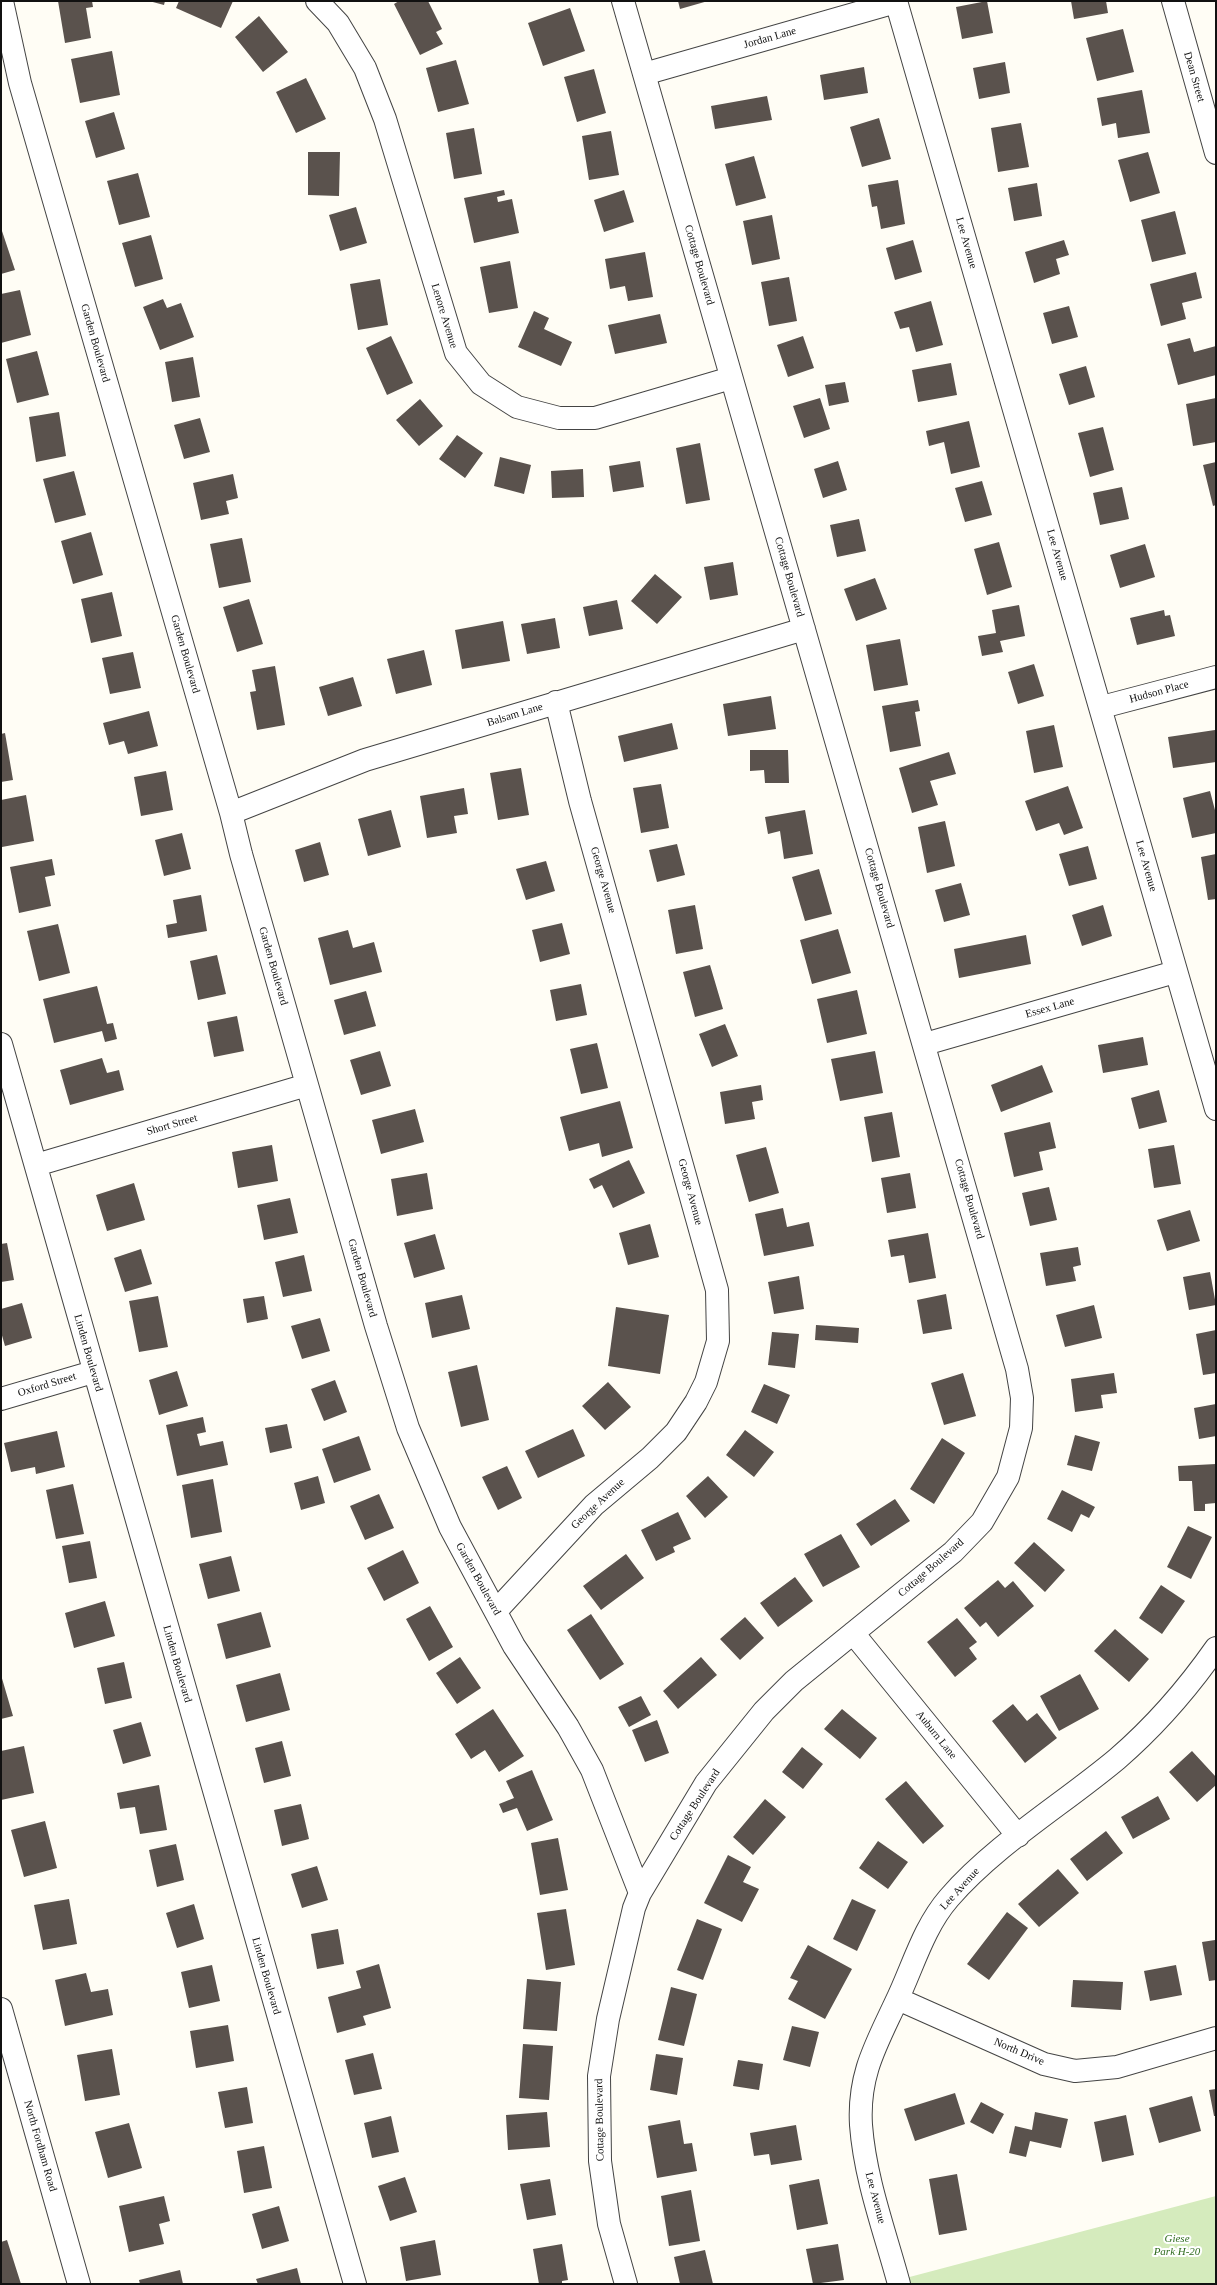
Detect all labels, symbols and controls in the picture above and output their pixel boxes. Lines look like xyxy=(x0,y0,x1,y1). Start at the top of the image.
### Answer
street label: Jordan Lane xyxy=(742,24,798,52)
street label: Dean Street xyxy=(1181,50,1207,104)
street label: Lee Avenue xyxy=(952,216,980,270)
street label: Cottage Boulevard xyxy=(681,223,717,307)
street label: Lenore Avenue xyxy=(428,282,460,350)
street label: Garden Boulevard xyxy=(78,302,112,384)
street label: Lee Avenue xyxy=(1043,528,1071,582)
street label: Cottage Boulevard xyxy=(771,535,807,619)
street label: Garden Boulevard xyxy=(168,613,202,695)
street label: Hudson Place xyxy=(1128,678,1190,706)
street label: Balsam Lane xyxy=(485,700,545,730)
street label: Lee Avenue xyxy=(1132,839,1160,893)
street label: George Avenue xyxy=(587,845,619,915)
street label: Cottage Boulevard xyxy=(861,846,897,930)
street label: Garden Boulevard xyxy=(256,925,290,1007)
street label: Essex Lane xyxy=(1024,995,1076,1021)
street label: Short Street xyxy=(145,1111,199,1139)
street label: George Avenue xyxy=(675,1157,705,1227)
street label: Cottage Boulevard xyxy=(951,1157,987,1241)
street label: Garden Boulevard xyxy=(345,1237,379,1319)
street label: Linden Boulevard xyxy=(71,1313,105,1393)
street label: Oxford Street xyxy=(16,1370,78,1400)
street label: George Avenue xyxy=(569,1476,627,1532)
street label: Cottage Boulevard xyxy=(895,1536,967,1600)
street label: Garden Boulevard xyxy=(453,1540,503,1618)
street label: Linden Boulevard xyxy=(160,1624,194,1704)
street label: Auburn Lane xyxy=(913,1708,959,1762)
street label: Cottage Boulevard xyxy=(667,1767,723,1843)
street label: Lee Avenue xyxy=(937,1865,983,1913)
street label: Linden Boulevard xyxy=(249,1936,283,2016)
street label: North Drive xyxy=(992,2035,1046,2069)
street label: Cottage Boulevard xyxy=(593,2078,607,2162)
street label: North Fordham Road xyxy=(21,2099,59,2193)
street label: Lee Avenue xyxy=(862,2171,888,2225)
park label: Giese Park H-20 xyxy=(1154,2232,1200,2258)

